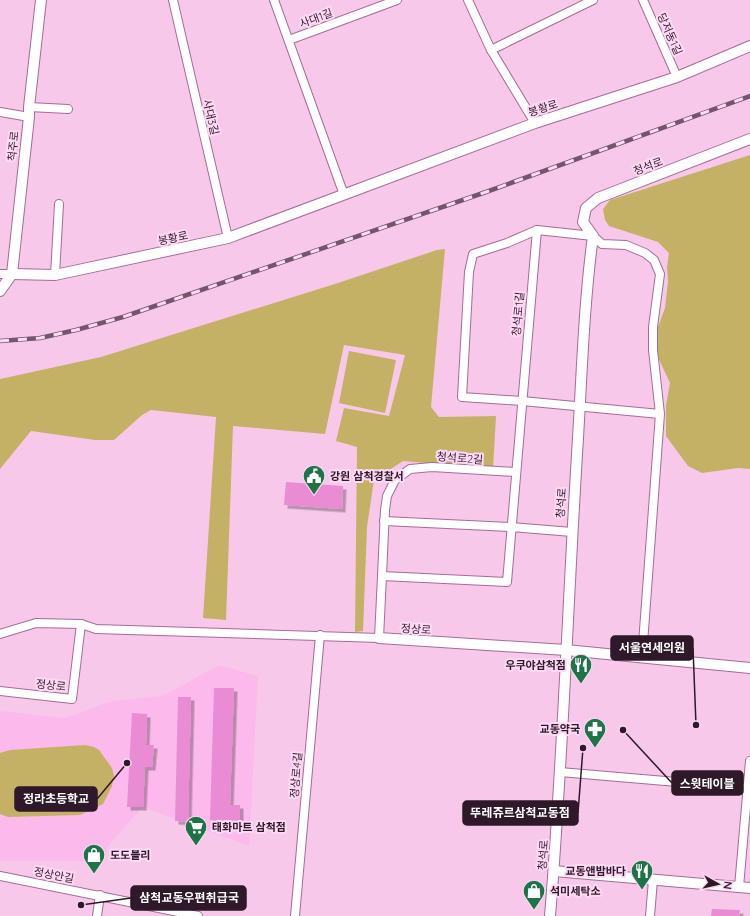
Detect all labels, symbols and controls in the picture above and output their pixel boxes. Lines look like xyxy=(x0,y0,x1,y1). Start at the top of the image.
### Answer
street label: 사대1길 xyxy=(297,6,335,30)
street label: 당저동1길 xyxy=(655,11,685,57)
street label: 봉황로 xyxy=(526,97,560,119)
street label: 사대3길 xyxy=(200,98,222,136)
street label: 척주로 xyxy=(4,130,22,162)
street label: 청석로 xyxy=(631,154,665,178)
street label: 봉황로 xyxy=(157,228,189,248)
street label: 청석로1길 xyxy=(509,291,527,337)
street label: 청석로2길 xyxy=(436,449,484,467)
public building icon: 강원 삼척경찰서 xyxy=(301,463,327,496)
place label: 강원 삼척경찰서 xyxy=(330,469,404,483)
street label: 청석로 xyxy=(553,487,569,519)
street label: 정상로 xyxy=(400,621,432,637)
callout: 서울연세의원 xyxy=(611,636,693,660)
text: 서울연세의원 xyxy=(619,640,685,655)
restaurant icon: 우쿠야삼척점 xyxy=(568,652,594,685)
place label: 우쿠야삼척점 xyxy=(505,658,566,672)
street label: 정상로 xyxy=(35,676,67,694)
pharmacy icon: 교동약국 xyxy=(582,716,608,749)
place label: 교동약국 xyxy=(540,722,580,736)
street label: 정상로4길 xyxy=(287,751,305,799)
callout: 스윗테이블 xyxy=(672,771,743,795)
text: 스윗테이블 xyxy=(679,776,735,791)
callout: 정라초등학교 xyxy=(15,787,97,811)
text: 정라초등학교 xyxy=(23,791,89,806)
callout: 뚜레쥬르삼척교동점 xyxy=(463,801,578,825)
text: 뚜레쥬르삼척교동점 xyxy=(470,805,570,820)
supermarket icon: 태화마트 삼척점 xyxy=(183,814,209,847)
place label: 태화마트 삼척점 xyxy=(212,820,286,834)
street label: 청석로 xyxy=(535,839,551,871)
shop icon: 도도블리 xyxy=(81,842,107,875)
place label: 도도블리 xyxy=(110,848,150,862)
restaurant icon: 교동앤밤바다 xyxy=(629,858,655,891)
street label: 정상안길 xyxy=(33,864,75,886)
place label: 교동앤밤바다 xyxy=(565,864,626,878)
north arrow xyxy=(698,864,738,904)
shop icon: 석미세탁소 xyxy=(521,878,547,911)
text: N xyxy=(720,880,735,890)
place label: 석미세탁소 xyxy=(550,884,601,898)
callout: 삼척교동우편취급국 xyxy=(131,886,246,910)
text: 삼척교동우편취급국 xyxy=(139,890,239,905)

